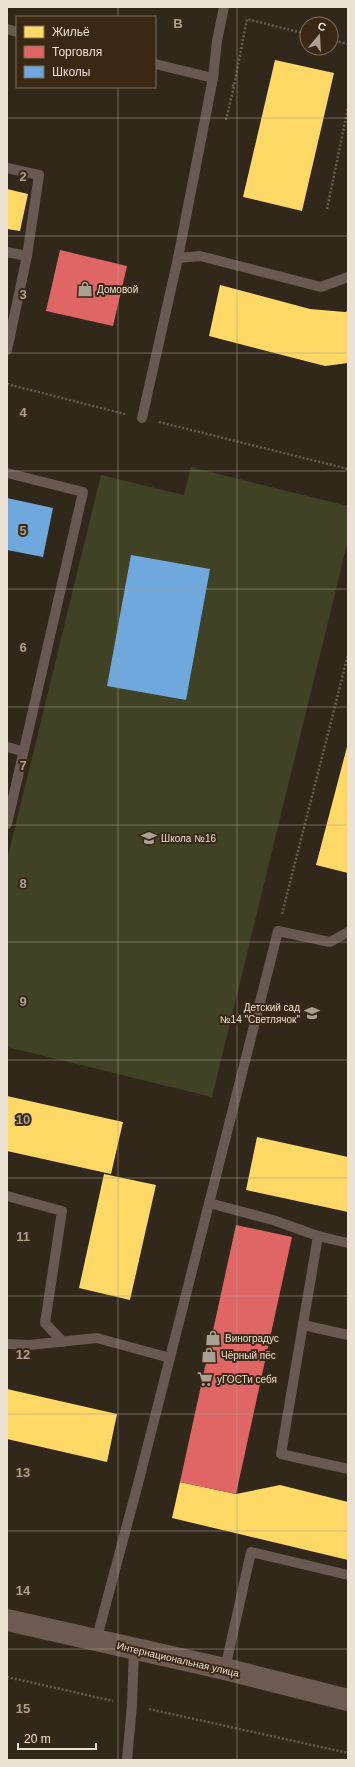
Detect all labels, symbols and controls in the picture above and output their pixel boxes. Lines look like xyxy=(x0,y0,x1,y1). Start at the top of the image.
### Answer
legend xyxy=(16,16,156,88)
text: B xyxy=(173,16,183,31)
north arrow xyxy=(299,16,339,56)
text: С xyxy=(316,20,328,33)
text: Жильё xyxy=(52,25,90,39)
text: Торговля xyxy=(52,45,102,59)
text: Школы xyxy=(52,65,90,79)
text: 2 xyxy=(19,169,27,184)
shop icon: Домовой xyxy=(76,280,94,298)
place label: Домовой xyxy=(97,284,138,295)
text: 3 xyxy=(19,287,27,302)
text: 4 xyxy=(19,405,27,420)
text: 5 xyxy=(19,523,27,538)
text: 6 xyxy=(19,640,27,655)
text: 7 xyxy=(19,758,27,773)
school or university icon: Школа №16 xyxy=(140,829,158,847)
place label: Школа №16 xyxy=(161,833,216,844)
text: 8 xyxy=(19,876,27,891)
text: 9 xyxy=(19,994,27,1009)
place label: Детский сад №14 "Светлячок" xyxy=(220,1002,300,1025)
school or university icon: Детский сад №14 "Светлячок" xyxy=(303,1004,321,1022)
text: 10 xyxy=(16,1112,30,1127)
text: 11 xyxy=(16,1229,30,1244)
shop icon: Виноградус xyxy=(204,1329,222,1347)
place label: Виноградус xyxy=(225,1333,279,1344)
shop icon: Чёрный пёс xyxy=(200,1346,218,1364)
text: 12 xyxy=(16,1347,30,1362)
place label: Чёрный пёс xyxy=(221,1350,276,1361)
supermarket icon: уГОСТи себя xyxy=(196,1370,214,1388)
place label: уГОСТи себя xyxy=(217,1374,277,1385)
text: 13 xyxy=(16,1465,30,1480)
text: 14 xyxy=(16,1583,31,1598)
street label: Интернациональная улица xyxy=(116,1640,241,1679)
text: 15 xyxy=(16,1701,30,1716)
scale bar xyxy=(18,1725,96,1751)
text: 20 m xyxy=(24,1732,51,1746)

